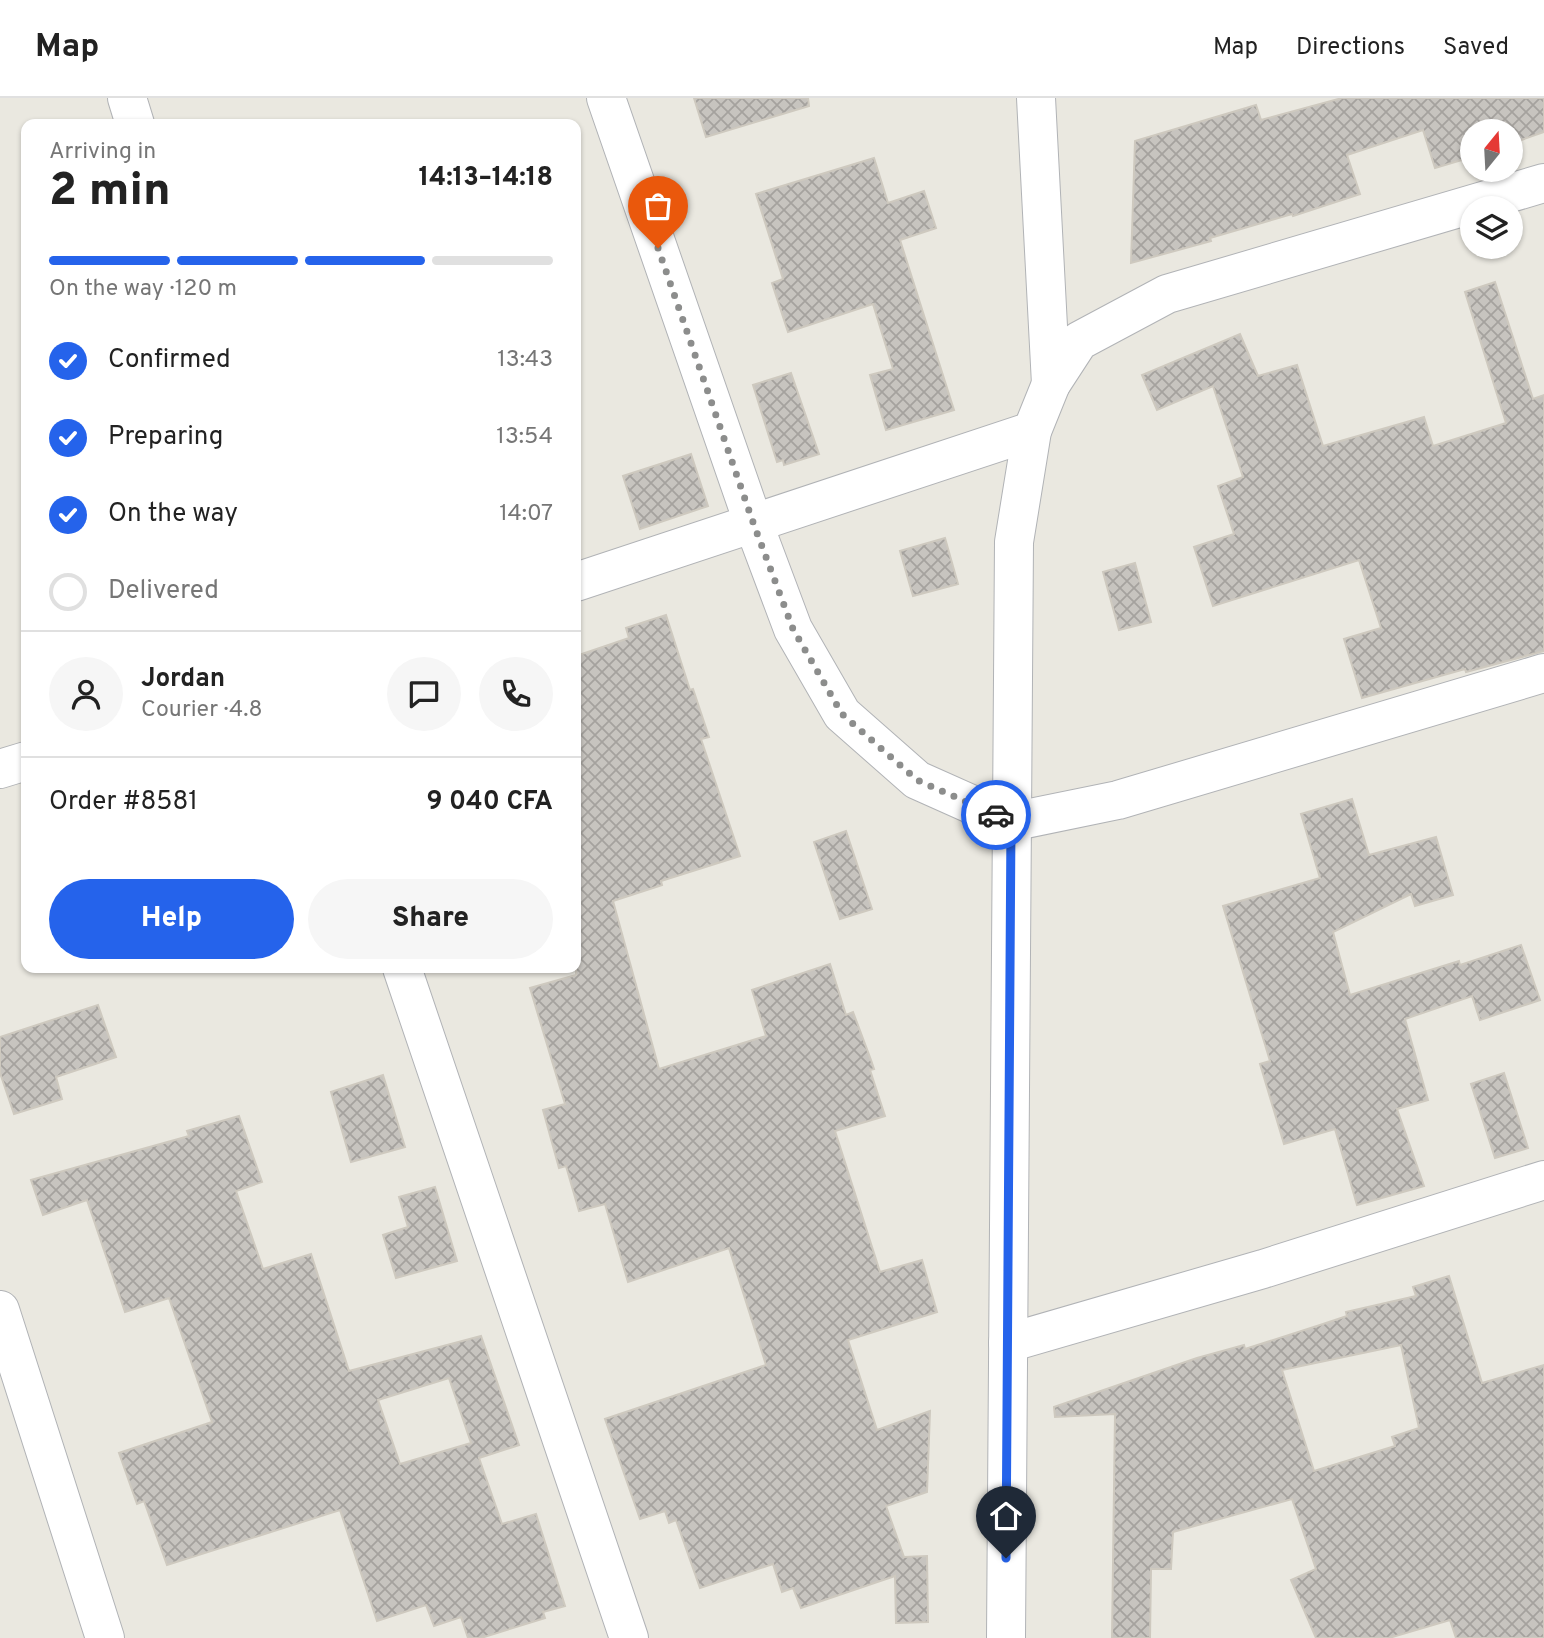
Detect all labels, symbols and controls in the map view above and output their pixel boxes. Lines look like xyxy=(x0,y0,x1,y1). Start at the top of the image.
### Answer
text: Map xyxy=(35,27,99,69)
text: Map xyxy=(1213,33,1258,63)
text: Directions xyxy=(1296,33,1405,63)
text: Saved xyxy=(1443,33,1509,63)
north arrow xyxy=(1460,119,1522,182)
map controls xyxy=(1460,119,1523,259)
text: Arriving in xyxy=(49,138,156,167)
text: 14:13–14:18 xyxy=(418,162,553,195)
text: 2 min xyxy=(49,163,171,222)
pin xyxy=(628,176,688,248)
icon: bag xyxy=(639,187,677,225)
button: layers xyxy=(1460,196,1523,259)
text: On the way · 120 m xyxy=(49,275,237,304)
icon: check xyxy=(49,342,87,380)
text: Confirmed xyxy=(108,344,231,377)
text: 13:43 xyxy=(497,346,553,375)
icon: check xyxy=(49,419,87,457)
text: Preparing xyxy=(108,421,223,454)
text: 13:54 xyxy=(496,423,553,452)
icon: check xyxy=(49,496,87,534)
text: On the way xyxy=(108,498,238,531)
text: 14:07 xyxy=(499,500,553,529)
text: Delivered xyxy=(108,575,219,608)
button: person xyxy=(49,657,123,731)
button: chat xyxy=(387,657,461,731)
button: phone xyxy=(479,657,553,731)
text: Jordan xyxy=(141,663,225,696)
text: Courier · 4.8 xyxy=(141,696,262,725)
courier xyxy=(961,780,1031,850)
text: Order #8581 xyxy=(49,786,198,819)
text: 9 040 CFA xyxy=(427,786,553,819)
icon: car xyxy=(977,796,1015,834)
button: Help xyxy=(49,879,294,959)
button: Share xyxy=(308,879,553,959)
pin xyxy=(976,1486,1036,1558)
icon: home xyxy=(987,1497,1025,1535)

